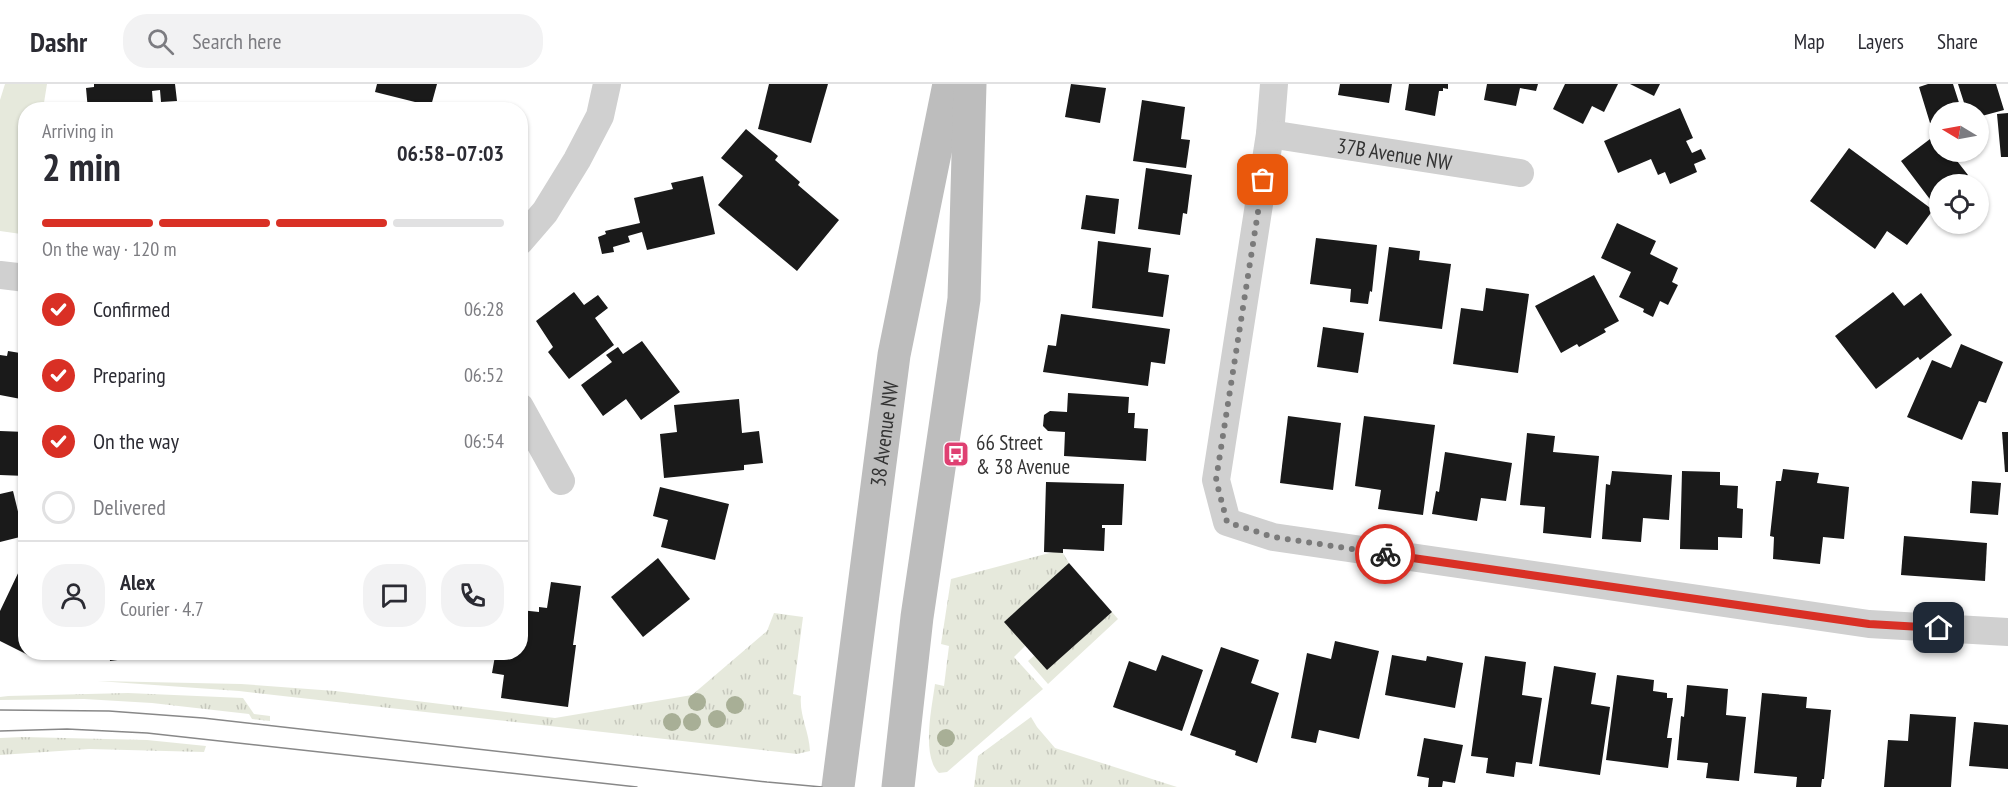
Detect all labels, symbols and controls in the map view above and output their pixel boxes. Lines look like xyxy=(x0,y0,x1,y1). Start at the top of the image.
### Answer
search box xyxy=(123,14,543,68)
text: Dashr xyxy=(30,23,87,60)
icon: search xyxy=(144,25,177,58)
text: Search here xyxy=(192,27,282,55)
text: Map xyxy=(1794,28,1825,55)
text: Layers xyxy=(1858,28,1904,55)
text: Share xyxy=(1937,28,1978,55)
north arrow xyxy=(1929,102,1989,162)
map controls xyxy=(1929,102,1989,234)
text: Arriving in xyxy=(42,118,114,144)
street label: 37B Avenue NW xyxy=(1335,131,1454,176)
text: 06:58–07:03 xyxy=(397,139,504,167)
text: 2 min xyxy=(42,141,121,192)
pin xyxy=(1237,154,1288,205)
icon: bag xyxy=(1246,163,1279,196)
button: locate xyxy=(1929,174,1989,234)
text: On the way · 120 m xyxy=(42,236,177,262)
icon: check xyxy=(42,293,75,326)
text: Confirmed xyxy=(93,295,170,323)
text: 06:28 xyxy=(464,296,504,322)
icon: check xyxy=(42,359,75,392)
text: Preparing xyxy=(93,361,166,389)
text: 06:52 xyxy=(464,362,504,388)
street label: 38 Avenue NW xyxy=(864,380,904,488)
icon: check xyxy=(42,425,75,458)
text: On the way xyxy=(93,427,179,455)
text: 06:54 xyxy=(464,428,504,454)
place label: 66 Street & 38 Avenue xyxy=(976,429,1070,480)
bus stop icon: 66 Street & 38 Avenue xyxy=(941,439,971,469)
text: Delivered xyxy=(93,493,166,521)
courier xyxy=(1355,524,1415,584)
icon: bike xyxy=(1369,538,1402,571)
button: person xyxy=(42,564,105,627)
button: chat xyxy=(363,564,426,627)
button: phone xyxy=(441,564,504,627)
text: Alex xyxy=(120,568,155,596)
text: Courier · 4.7 xyxy=(120,596,204,622)
pin xyxy=(1913,602,1964,653)
icon: home xyxy=(1922,611,1955,644)

